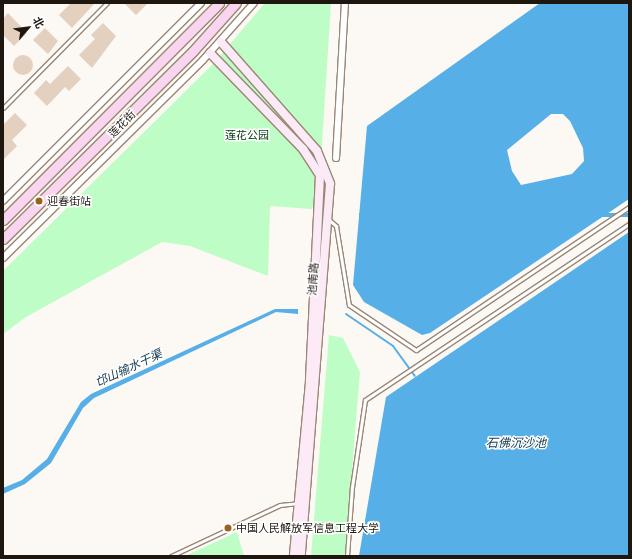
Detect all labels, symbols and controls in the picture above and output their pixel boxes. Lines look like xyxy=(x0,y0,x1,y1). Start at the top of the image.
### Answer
north arrow xyxy=(8,8,48,48)
text: 北 xyxy=(31,15,46,30)
street label: 莲花街 xyxy=(106,108,138,140)
park label: 莲花公园 xyxy=(225,128,269,142)
place label: 迎春街站 xyxy=(47,194,91,208)
marker: 迎春街站 xyxy=(34,196,44,206)
street label: 池南路 xyxy=(305,262,321,296)
water label: 邙山输水干渠 xyxy=(93,347,165,391)
water label: 石佛沉沙池 xyxy=(486,437,546,451)
place label: 中国人民解放军信息工程大学 xyxy=(236,521,379,535)
marker: 中国人民解放军信息工程大学 xyxy=(223,523,233,533)

